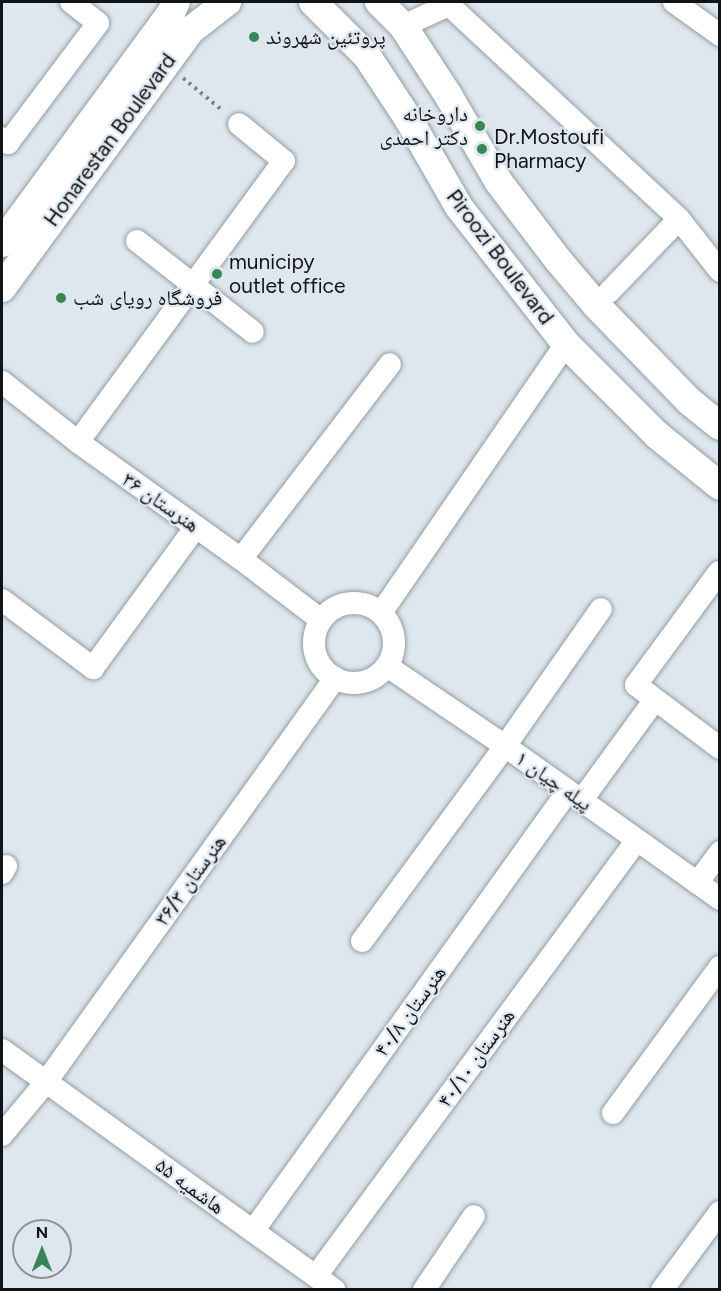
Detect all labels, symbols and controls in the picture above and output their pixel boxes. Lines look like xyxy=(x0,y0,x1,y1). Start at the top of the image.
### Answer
place label: پروتئین شهروند xyxy=(266,24,386,50)
marker: پروتئین شهروند xyxy=(247,30,261,44)
street label: Honarestan Boulevard xyxy=(39,49,181,231)
place label: داروخانه دکتر احمدی xyxy=(379,101,468,151)
marker: داروخانه دکتر احمدی xyxy=(473,119,487,133)
place label: Dr.Mostoufi Pharmacy xyxy=(494,124,604,174)
marker: Dr.Mostoufi Pharmacy xyxy=(475,142,489,156)
street label: Piroozi Boulevard xyxy=(441,185,559,329)
place label: municipy outlet office xyxy=(229,249,345,299)
marker: municipy outlet office xyxy=(210,267,224,281)
place label: فروشگاه رویای شب xyxy=(73,285,222,311)
marker: فروشگاه رویای شب xyxy=(54,291,68,305)
street label: هنرستان ۳۶ xyxy=(118,466,204,538)
street label: پیله چیان ۱ xyxy=(511,746,597,816)
street label: هنرستان ۳۶/۳ xyxy=(149,830,231,930)
street label: هنرستان ۴۰/۸ xyxy=(369,961,451,1061)
street label: هنرستان ۴۰/۱۰ xyxy=(432,1004,520,1112)
street label: هاشمیه ۵۵ xyxy=(150,1152,230,1220)
north arrow xyxy=(12,1219,72,1279)
text: N xyxy=(36,1223,48,1242)

